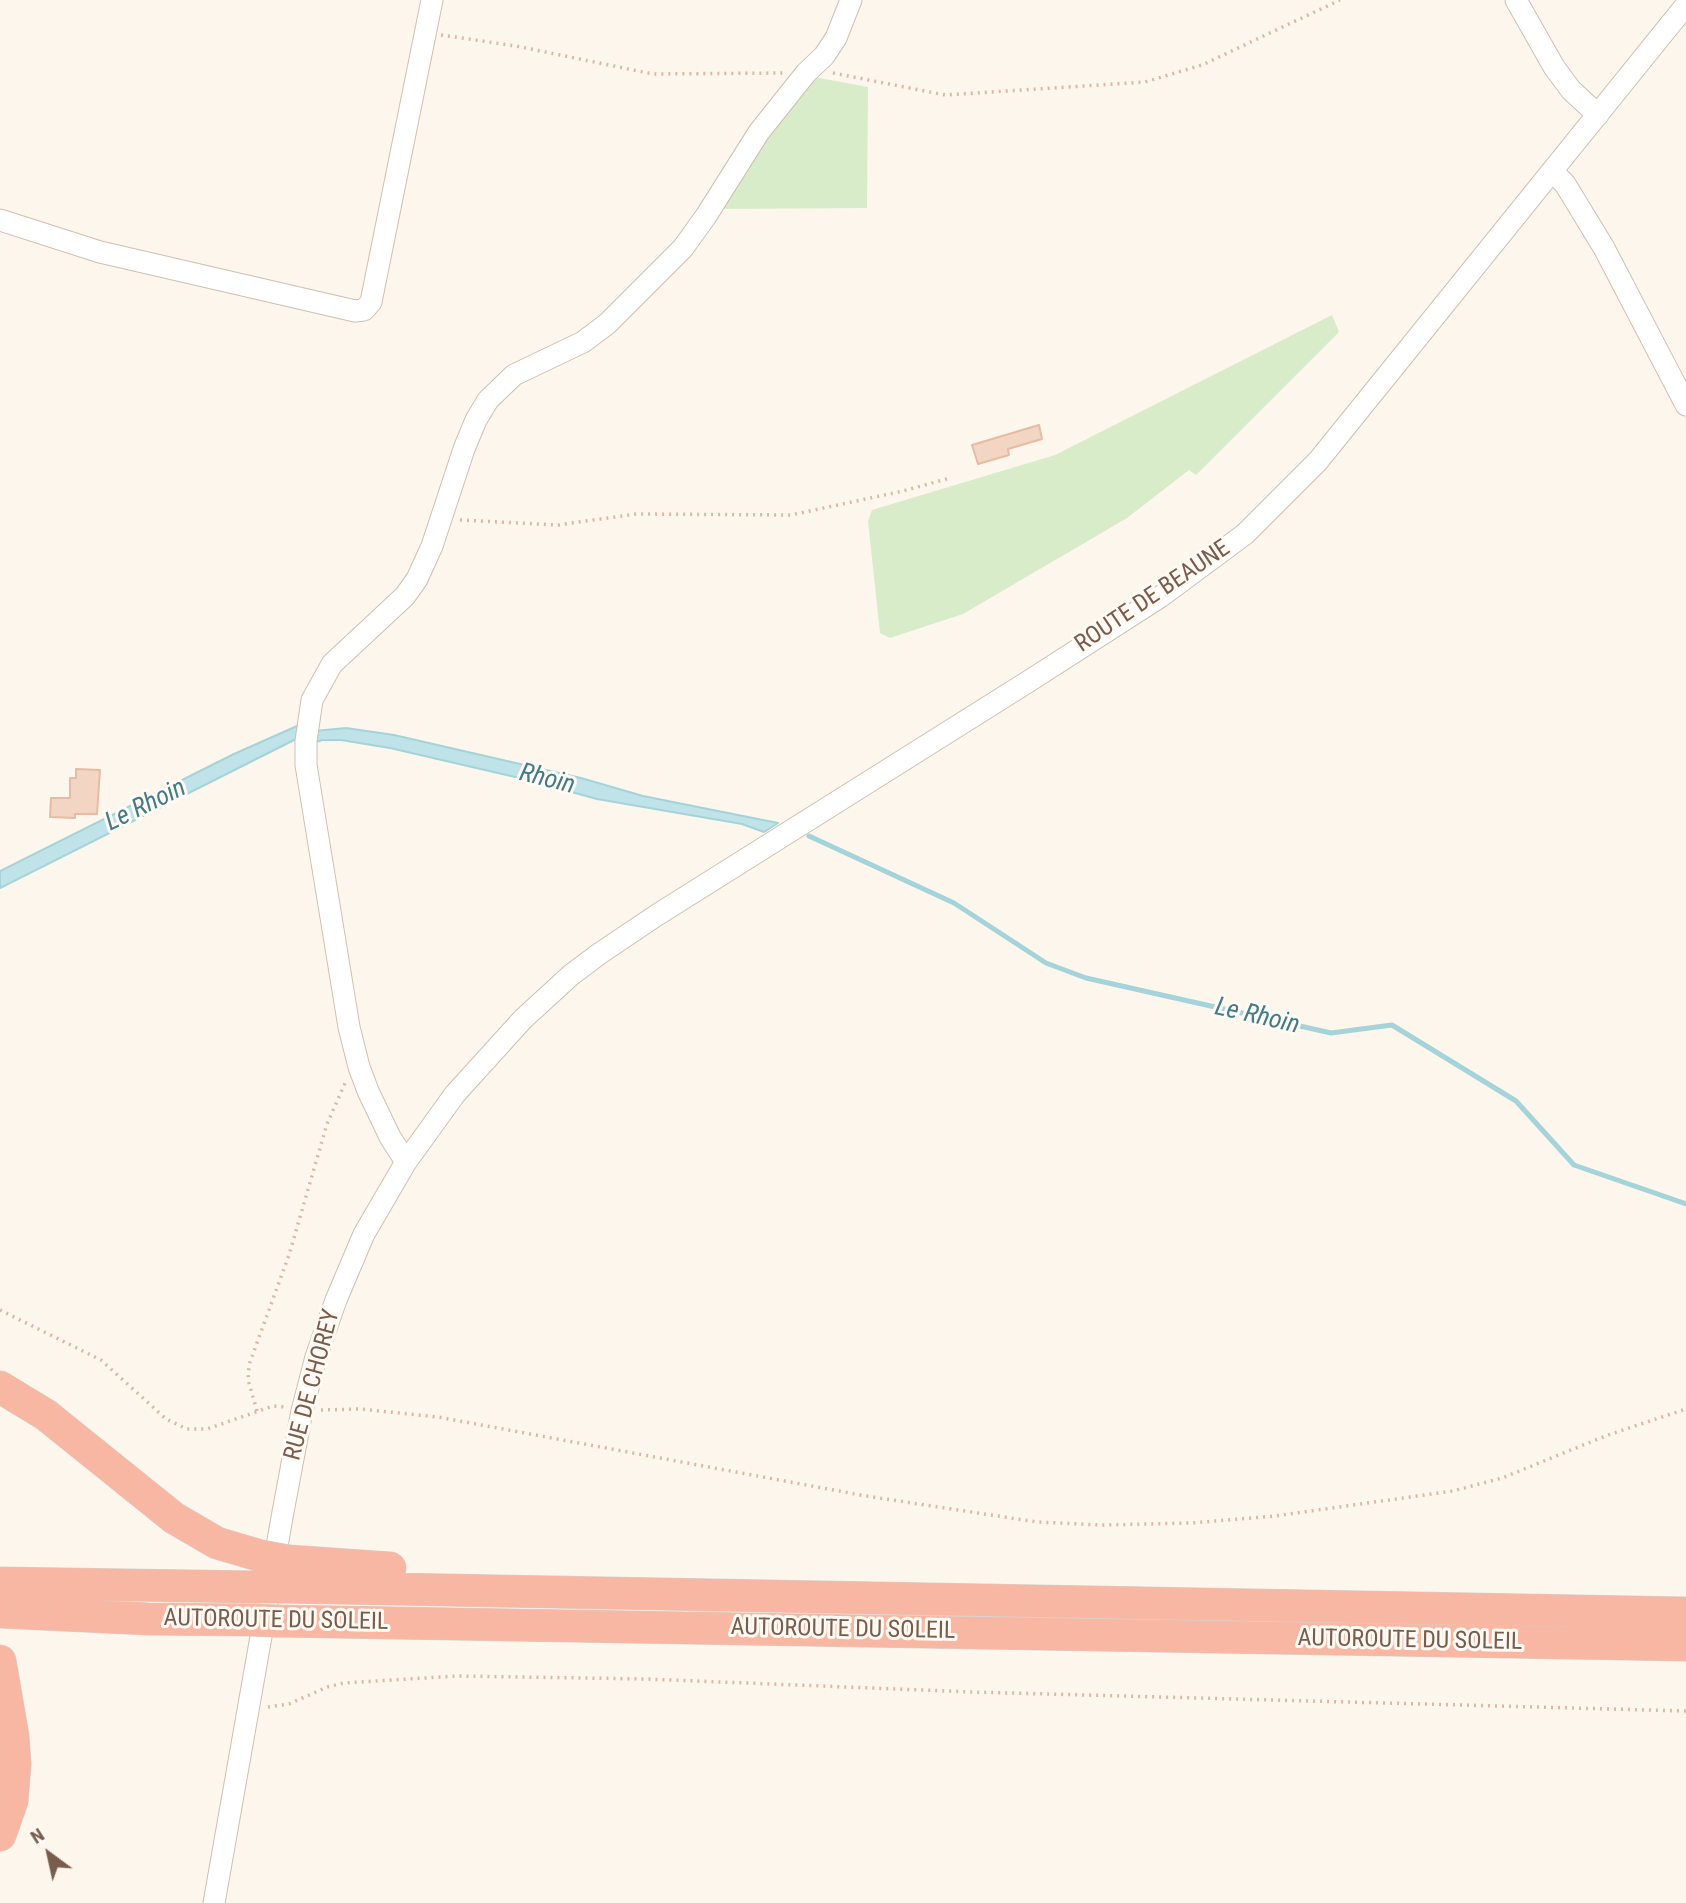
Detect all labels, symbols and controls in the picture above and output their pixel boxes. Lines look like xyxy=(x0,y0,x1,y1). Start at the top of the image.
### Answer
street label: ROUTE DE BEAUNE xyxy=(1070,535,1236,659)
water label: Rhoin xyxy=(516,758,578,802)
water label: Le Rhoin xyxy=(101,773,191,839)
water label: Le Rhoin xyxy=(1212,992,1302,1042)
street label: RUE DE CHOREY xyxy=(279,1306,347,1464)
street label: AUTOROUTE DU SOLEIL xyxy=(163,1605,389,1637)
street label: AUTOROUTE DU SOLEIL xyxy=(730,1614,956,1646)
street label: AUTOROUTE DU SOLEIL xyxy=(1297,1625,1523,1657)
north arrow xyxy=(14,1819,84,1889)
text: N xyxy=(26,1823,48,1849)

